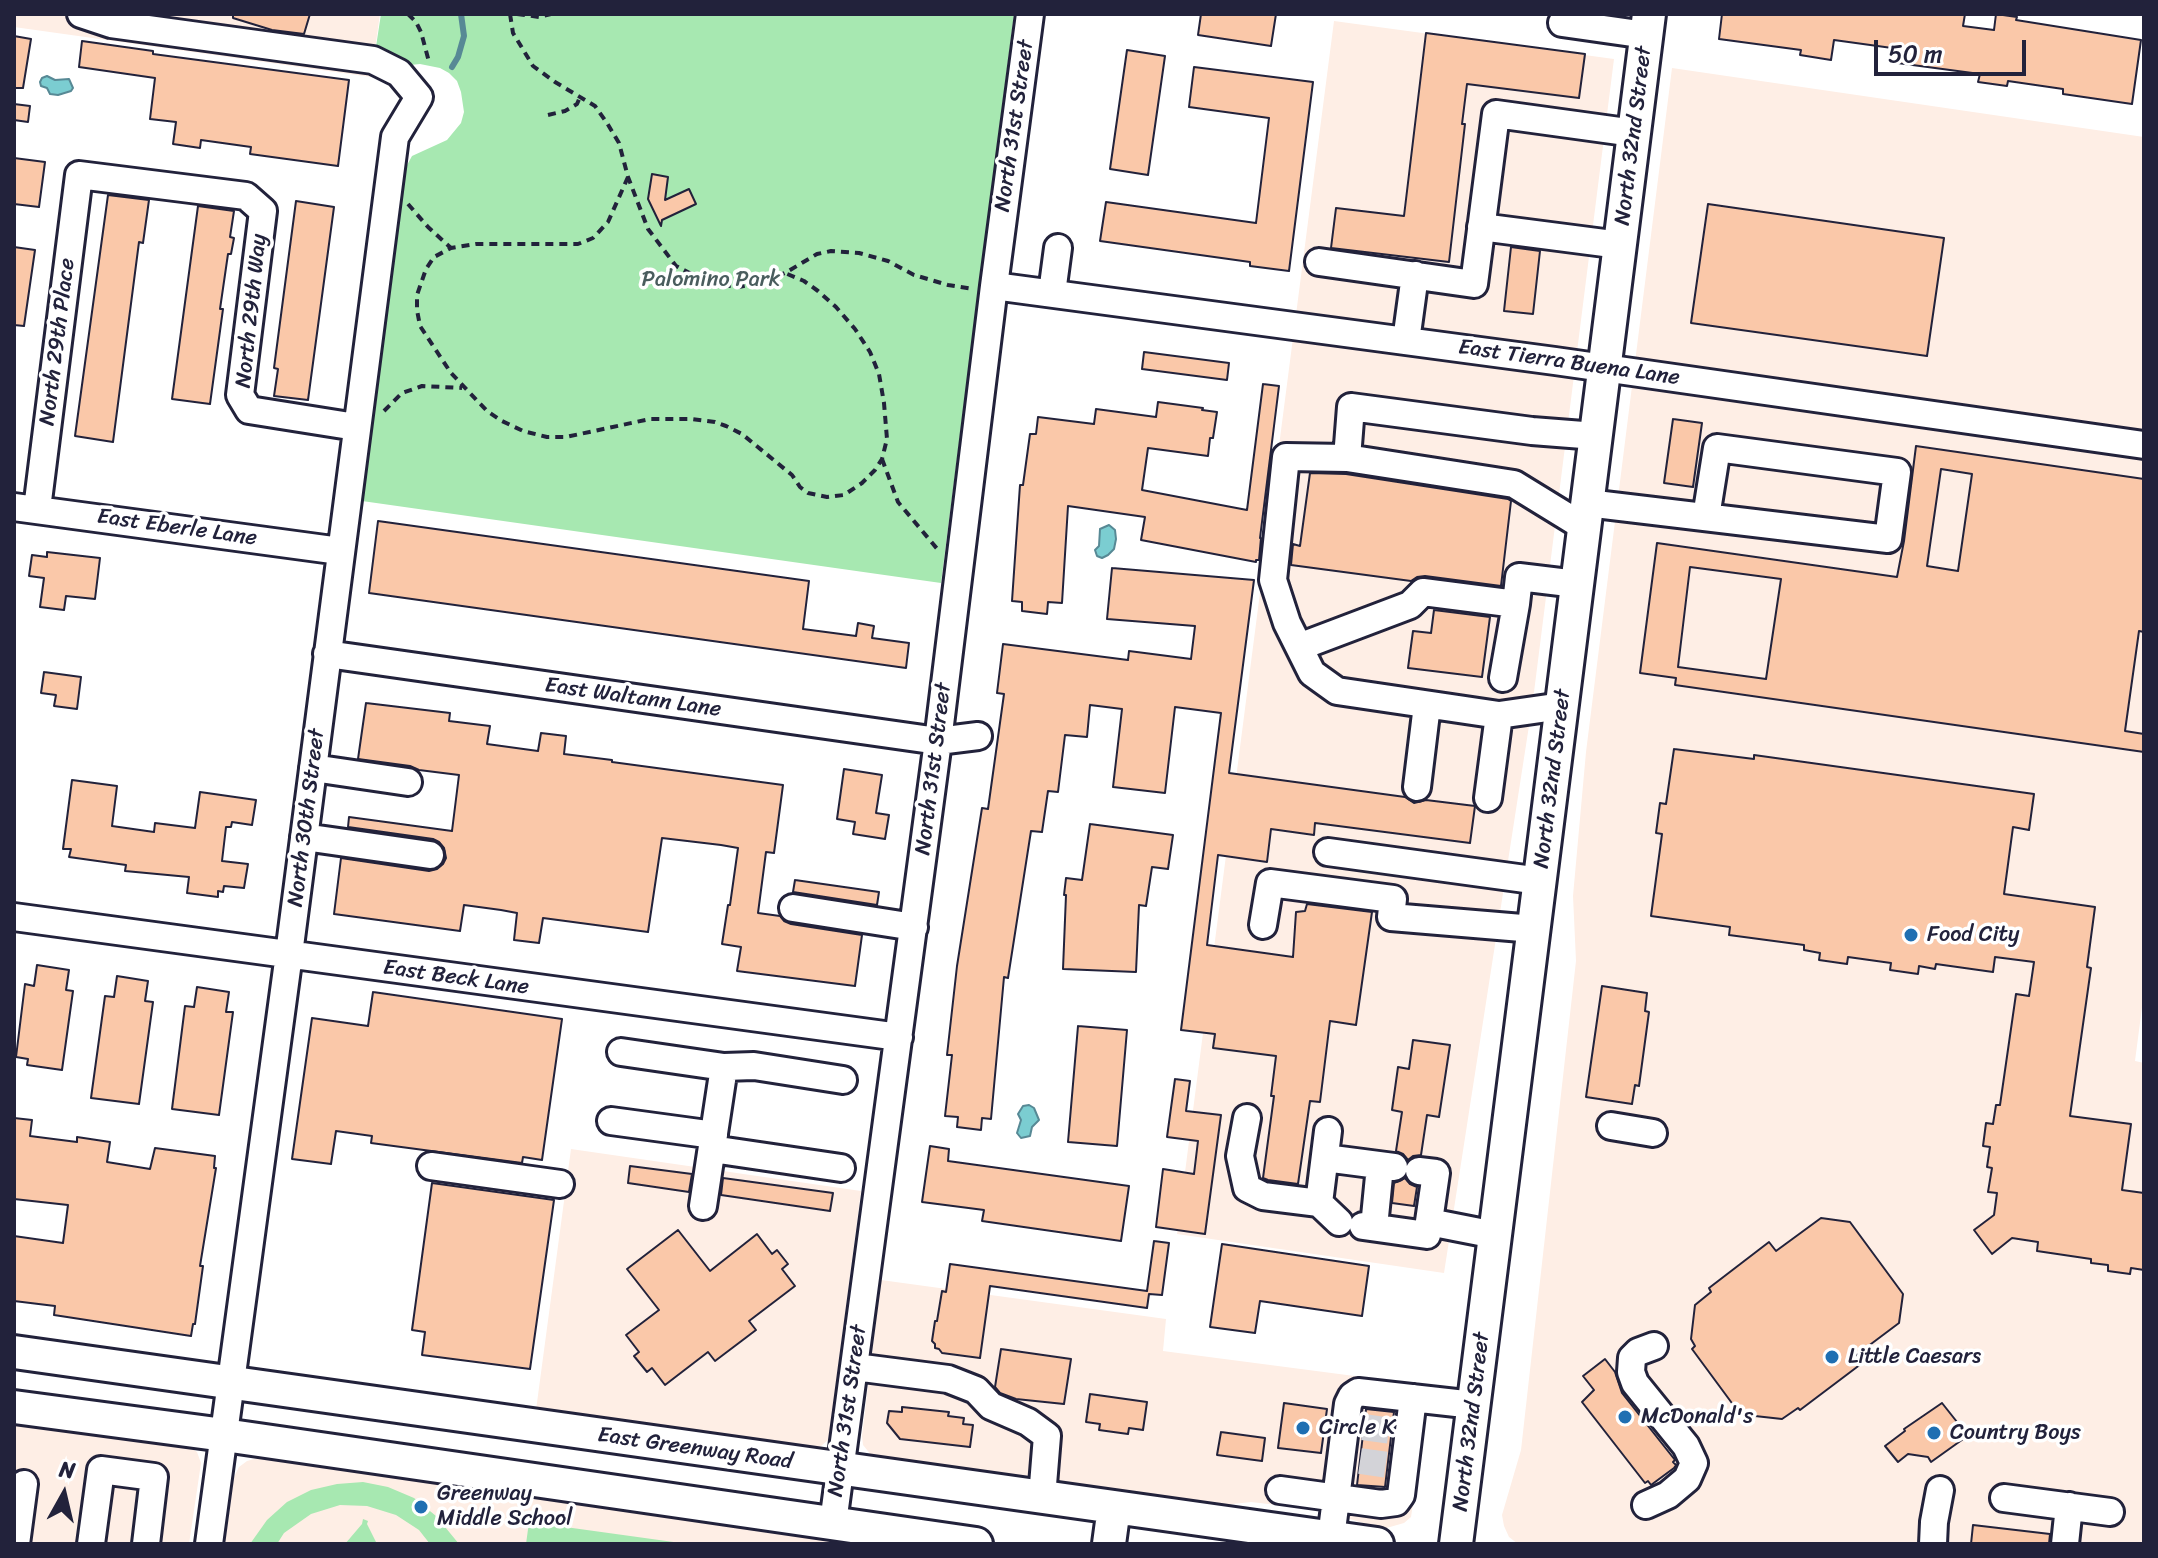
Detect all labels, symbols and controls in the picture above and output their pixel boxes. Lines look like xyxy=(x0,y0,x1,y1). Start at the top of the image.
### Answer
scale bar xyxy=(1878,24,2030,74)
text: 50 m xyxy=(1888,33,1943,75)
street label: North 31st Street xyxy=(990,38,1040,214)
street label: North 32nd Street xyxy=(1610,45,1658,227)
street label: North 29th Way xyxy=(231,233,273,389)
street label: North 29th Place xyxy=(35,257,81,427)
park label: Palomino Park xyxy=(642,267,780,293)
street label: East Tierra Buena Lane xyxy=(1457,334,1681,392)
street label: East Eberle Lane xyxy=(95,504,259,552)
street label: East Waltann Lane xyxy=(543,673,723,723)
street label: North 31st Street xyxy=(910,681,958,857)
street label: North 32nd Street xyxy=(1529,688,1577,870)
street label: North 30th Street xyxy=(283,728,331,908)
place label: Food City xyxy=(1927,922,2019,948)
marker: Food City xyxy=(1902,926,1920,944)
street label: East Beck Lane xyxy=(382,955,530,1001)
street label: North 31st Street xyxy=(823,1323,873,1499)
street label: North 32nd Street xyxy=(1448,1331,1496,1513)
place label: Little Caesars xyxy=(1848,1344,1981,1370)
marker: Little Caesars xyxy=(1823,1348,1841,1366)
place label: McDonald's xyxy=(1641,1404,1753,1430)
marker: McDonald's xyxy=(1616,1408,1634,1426)
place label: Circle K xyxy=(1319,1415,1395,1441)
marker: Circle K xyxy=(1294,1419,1312,1437)
place label: Country Boys xyxy=(1950,1420,2081,1446)
street label: East Greenway Road xyxy=(596,1422,794,1476)
marker: Country Boys xyxy=(1925,1424,1943,1442)
text: N xyxy=(57,1449,78,1490)
north arrow xyxy=(24,1454,104,1534)
place label: Greenway Middle School xyxy=(437,1481,572,1532)
marker: Greenway Middle School xyxy=(412,1498,430,1516)

